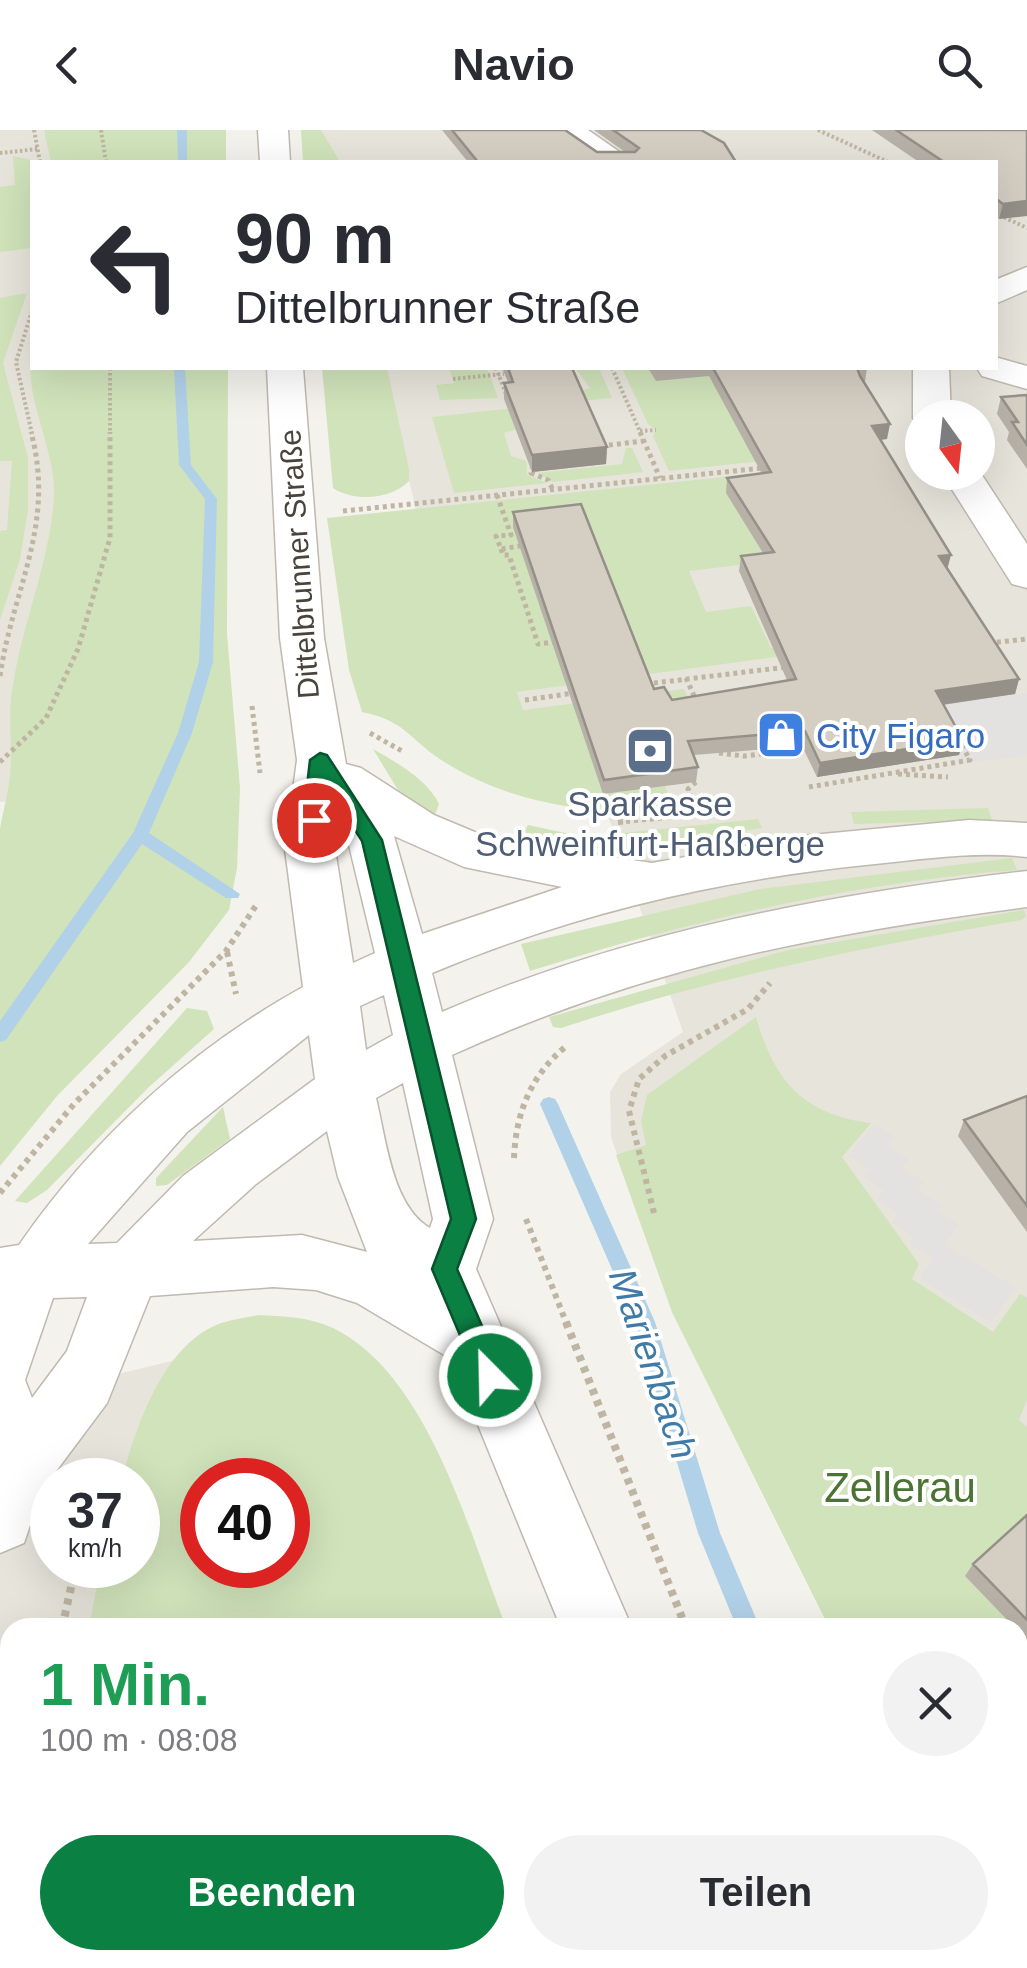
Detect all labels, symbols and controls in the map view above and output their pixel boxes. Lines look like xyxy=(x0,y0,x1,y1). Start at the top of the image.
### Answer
icon: back xyxy=(40,38,95,93)
icon: search xyxy=(932,38,987,93)
text: Navio xyxy=(452,39,575,90)
icon: left xyxy=(70,200,200,330)
text: 90 m xyxy=(235,200,395,278)
text: Dittelbrunner Straße xyxy=(235,282,640,333)
north arrow xyxy=(905,400,995,490)
map controls xyxy=(905,400,995,490)
street label: Dittelbrunner Straße xyxy=(273,428,325,700)
shop icon: City Figaro xyxy=(755,709,807,761)
place label: City Figaro xyxy=(816,716,985,755)
bank icon: Sparkasse Schweinfurt-Haßberge xyxy=(624,725,676,777)
pin xyxy=(272,778,357,863)
place label: Sparkasse Schweinfurt-Haßberge xyxy=(475,784,825,863)
icon: arrive xyxy=(287,793,342,848)
water label: Marienbach xyxy=(601,1263,705,1465)
position arrow xyxy=(438,1324,542,1428)
speed limit sign: 40 xyxy=(180,1458,310,1588)
park label: Zellerau xyxy=(824,1464,976,1511)
text: 37 xyxy=(67,1483,123,1539)
text: km/h xyxy=(68,1534,122,1562)
text: 1 Min. xyxy=(40,1651,210,1718)
button: close xyxy=(883,1651,988,1756)
text: 100 m · 08:08 xyxy=(40,1722,237,1758)
button: Beenden xyxy=(40,1835,504,1950)
button: Teilen xyxy=(524,1835,988,1950)

